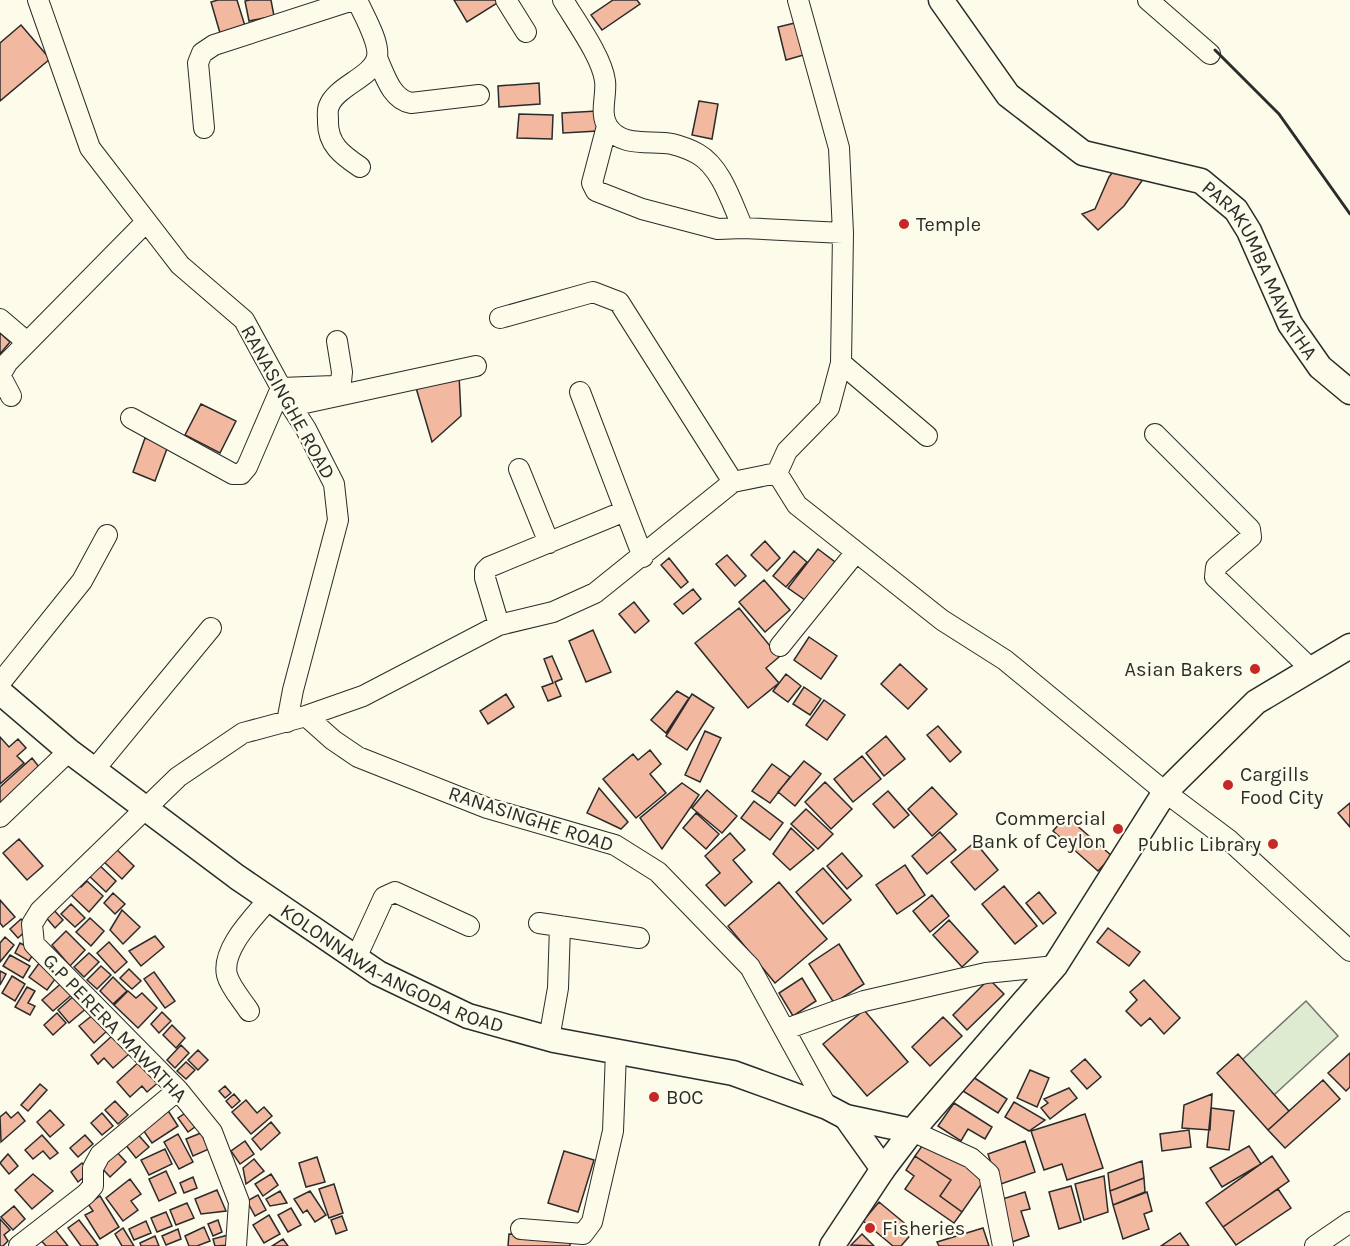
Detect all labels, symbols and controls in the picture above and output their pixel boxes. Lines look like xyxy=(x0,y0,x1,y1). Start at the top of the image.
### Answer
street label: PARAKUMBA MAWATHA xyxy=(1198,175,1323,364)
place label: Temple xyxy=(916,213,981,236)
marker: Temple xyxy=(897,217,911,231)
street label: RANASINGHE ROAD xyxy=(236,321,340,483)
place label: Asian Bakers xyxy=(1124,658,1243,681)
marker: Asian Bakers xyxy=(1248,662,1262,676)
place label: Cargills Food City xyxy=(1240,763,1323,809)
marker: Cargills Food City xyxy=(1221,778,1235,792)
street label: RANASINGHE ROAD xyxy=(445,781,617,857)
place label: Commercial Bank of Ceylon xyxy=(972,807,1106,853)
marker: Commercial Bank of Ceylon xyxy=(1111,822,1125,836)
place label: Public Library xyxy=(1137,833,1261,856)
marker: Public Library xyxy=(1266,837,1280,851)
street label: KOLONNAWA-ANGODA ROAD xyxy=(276,899,506,1037)
street label: G.P PERERA MAWATHA xyxy=(38,949,192,1107)
place label: BOC xyxy=(666,1086,704,1109)
marker: BOC xyxy=(647,1090,661,1104)
place label: Fisheries xyxy=(882,1217,965,1240)
marker: Fisheries xyxy=(863,1221,877,1235)

